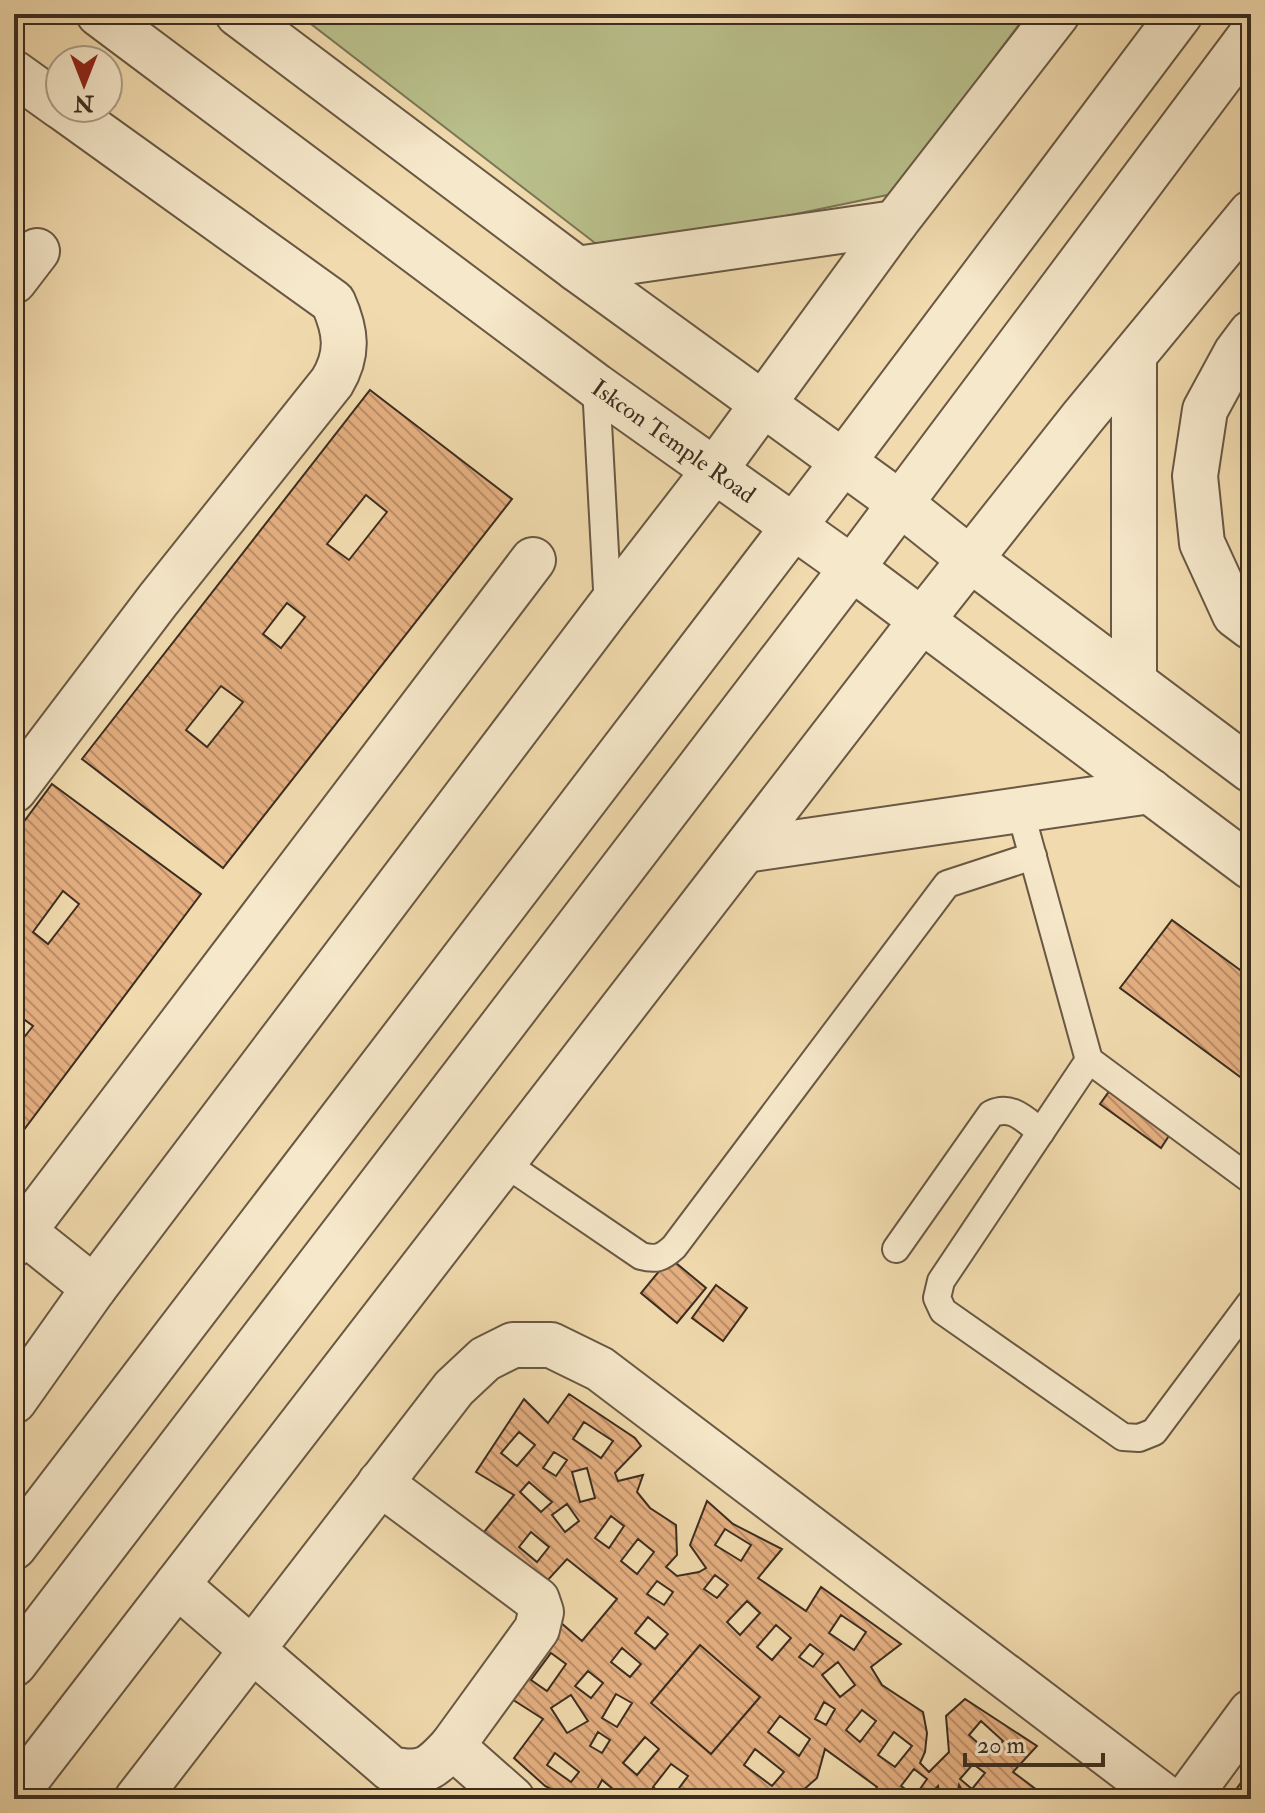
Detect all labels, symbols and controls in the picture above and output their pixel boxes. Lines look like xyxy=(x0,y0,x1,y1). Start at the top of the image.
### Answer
north arrow xyxy=(44,44,124,124)
text: N xyxy=(74,89,95,117)
street label: Iskcon Temple Road xyxy=(585,372,762,510)
scale bar xyxy=(965,1717,1103,1767)
text: 20 m xyxy=(977,1730,1026,1761)

